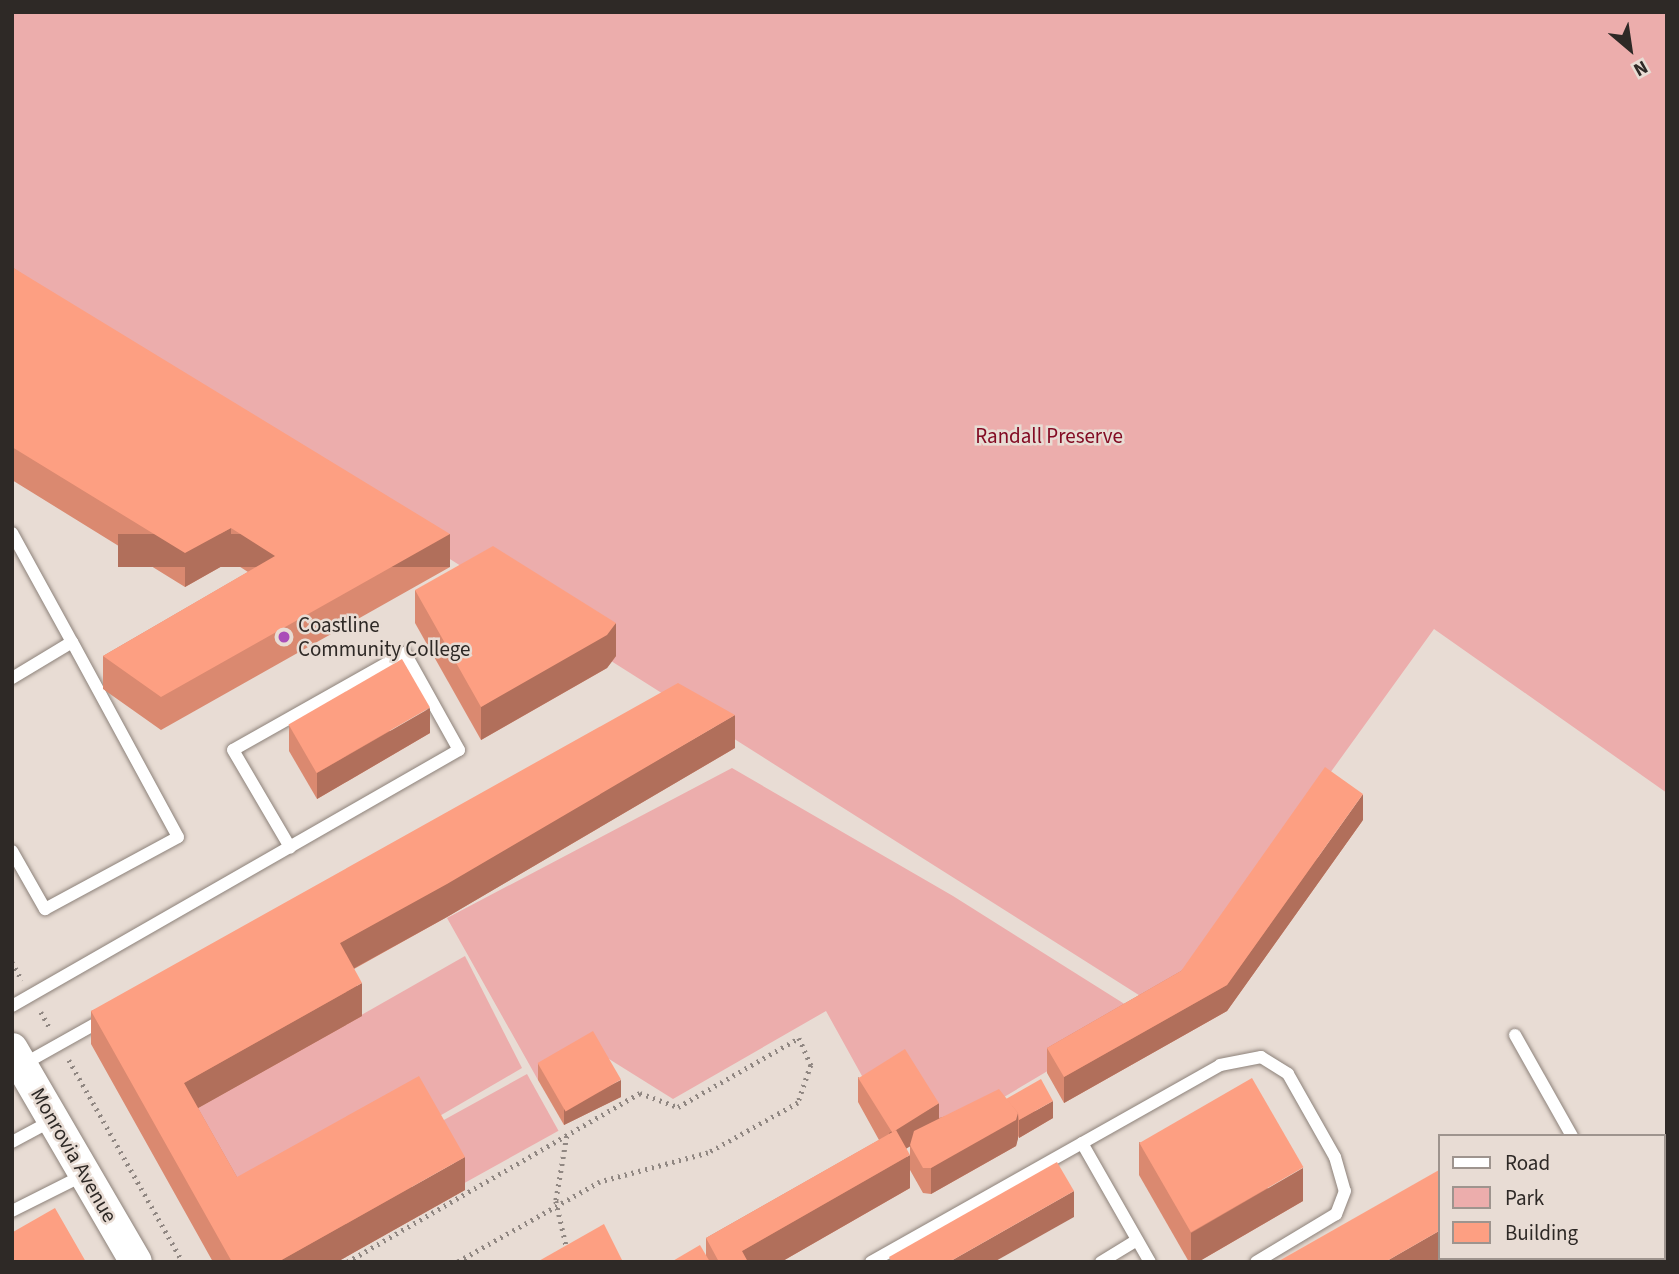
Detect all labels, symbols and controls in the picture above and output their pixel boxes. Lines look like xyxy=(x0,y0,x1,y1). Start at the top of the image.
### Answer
north arrow xyxy=(1595,14,1665,84)
text: N xyxy=(1628,53,1653,83)
park label: Randall Preserve xyxy=(975,423,1123,449)
place label: Coastline Community College xyxy=(298,612,470,662)
marker: Coastline Community College xyxy=(276,629,292,645)
street label: Monrovia Avenue xyxy=(25,1083,123,1227)
legend xyxy=(1438,1134,1665,1260)
text: Road xyxy=(1505,1148,1550,1178)
text: Park xyxy=(1505,1183,1544,1213)
text: Building xyxy=(1505,1218,1578,1248)

